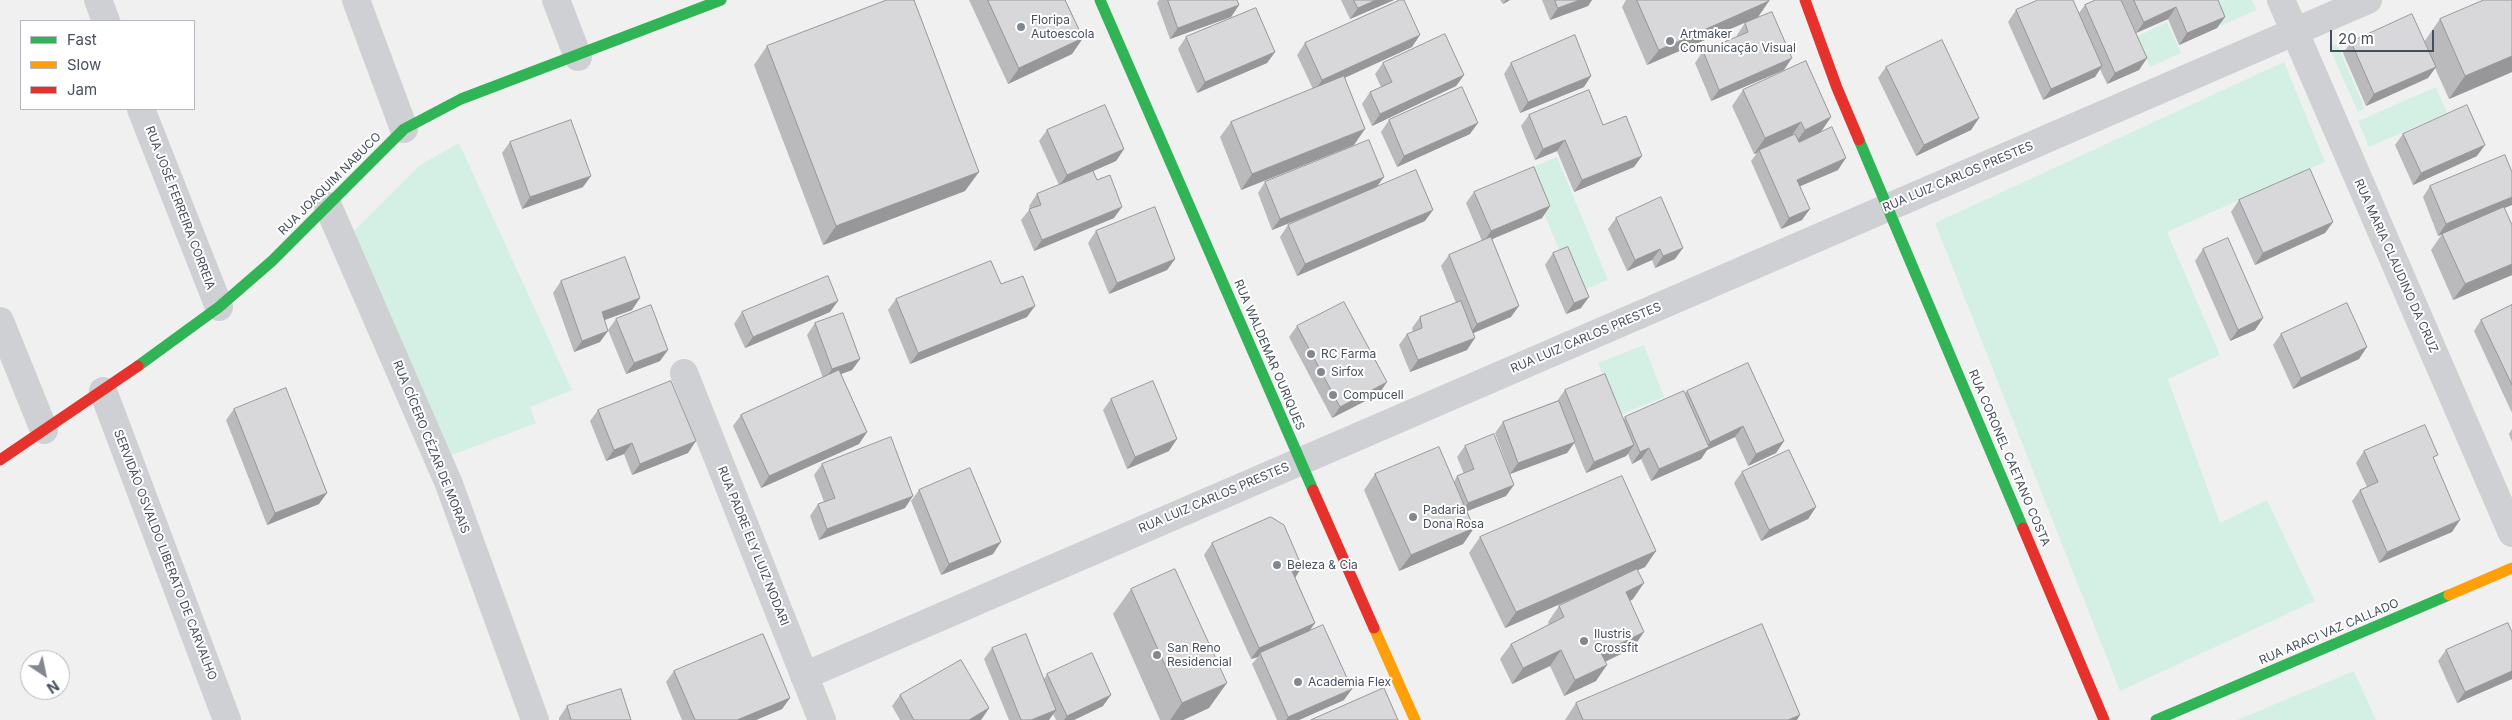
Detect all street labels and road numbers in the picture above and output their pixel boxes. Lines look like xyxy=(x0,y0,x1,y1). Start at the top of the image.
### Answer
street label: RUA JOSÉ FERREIRA CORREIA xyxy=(142,124,218,292)
street label: RUA JOAQUIM NABUCO xyxy=(276,130,384,238)
street label: RUA LUIZ CARLOS PRESTES xyxy=(1881,139,2035,215)
street label: RUA MARIA CLAUDINO DA CRUZ xyxy=(2351,177,2441,355)
street label: RUA WALDEMAR OURIQUES xyxy=(1231,277,1307,433)
street label: RUA LUIZ CARLOS PRESTES xyxy=(1509,300,1663,376)
street label: RUA CÍCERO CÉZAR DE MORAIS xyxy=(390,358,472,536)
street label: RUA CORONEL CAETANO COSTA xyxy=(1965,367,2053,549)
street label: SERVIDÃO OSVALDO LIBERATO DE CARVALHO xyxy=(110,428,220,682)
street label: RUA LUIZ CARLOS PRESTES xyxy=(1137,460,1291,536)
street label: RUA PADRE ELY LUIZ NODARI xyxy=(714,464,792,628)
street label: RUA ARACI VAZ CALLADO xyxy=(2257,596,2401,668)

